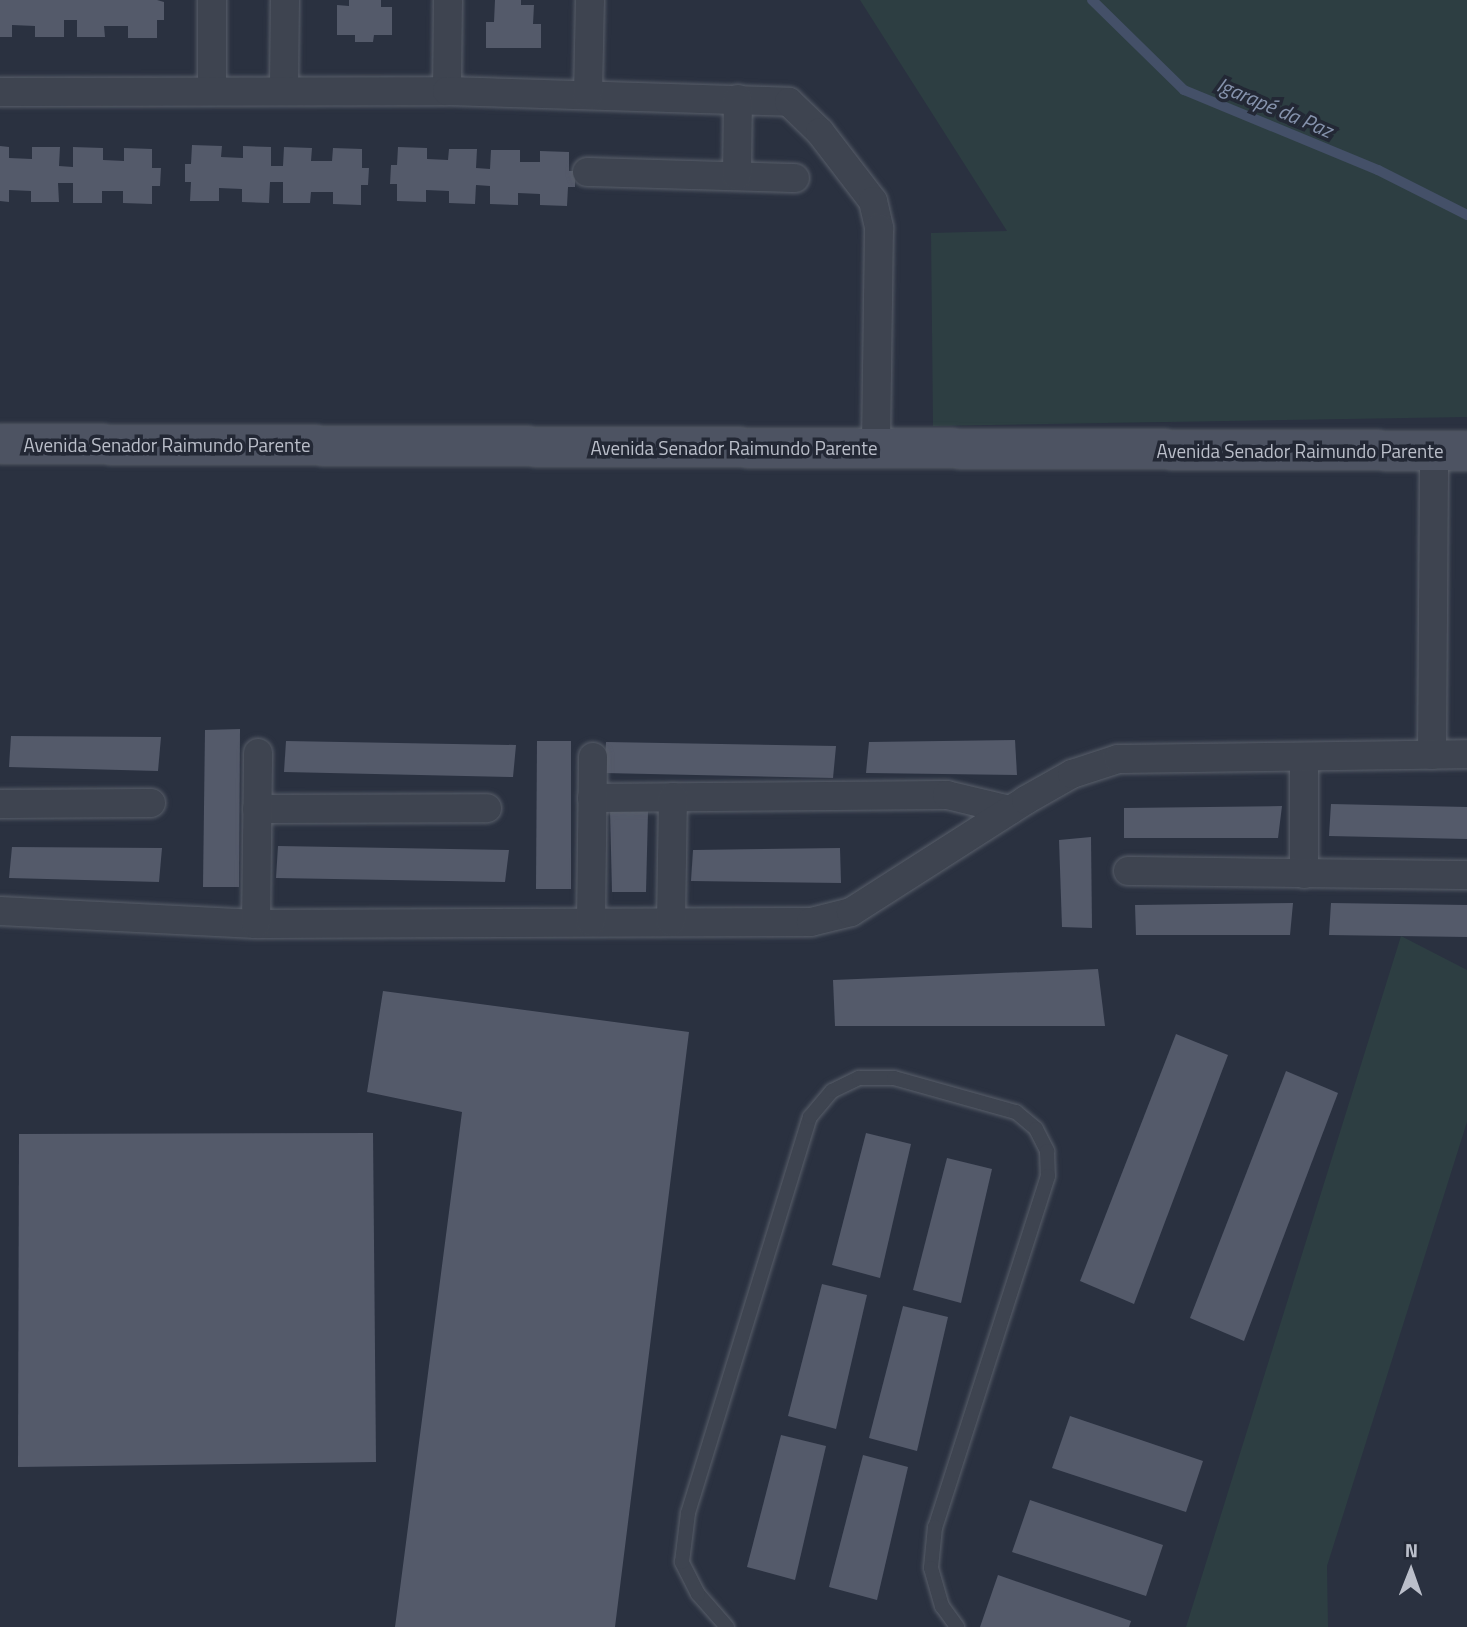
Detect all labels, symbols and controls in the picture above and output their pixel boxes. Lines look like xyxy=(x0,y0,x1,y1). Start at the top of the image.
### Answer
water label: Igarapé da Paz xyxy=(1213,71,1337,143)
street label: Avenida Senador Raimundo Parente xyxy=(23,434,311,456)
street label: Avenida Senador Raimundo Parente xyxy=(590,437,878,459)
street label: Avenida Senador Raimundo Parente xyxy=(1156,440,1444,462)
text: N xyxy=(1405,1535,1418,1564)
north arrow xyxy=(1376,1536,1446,1606)

